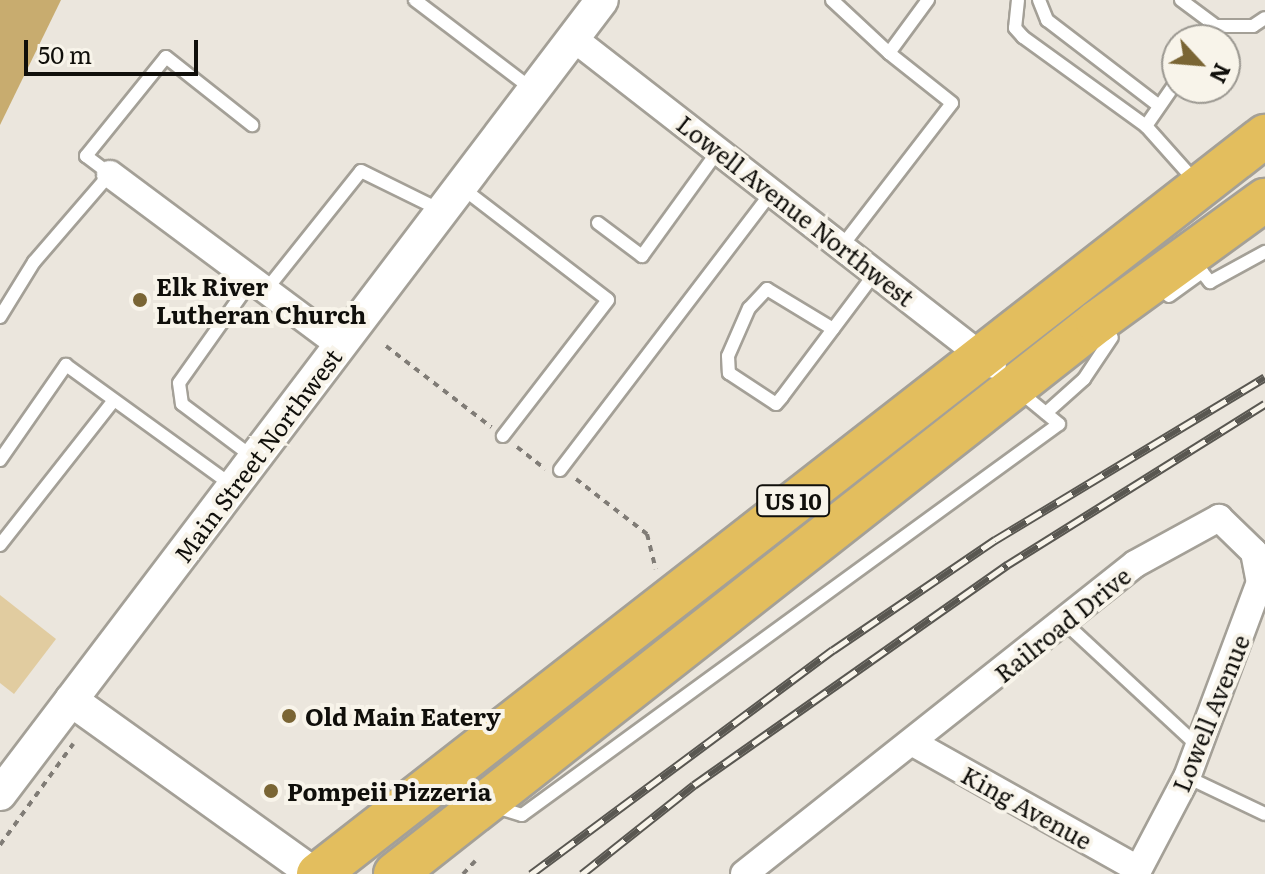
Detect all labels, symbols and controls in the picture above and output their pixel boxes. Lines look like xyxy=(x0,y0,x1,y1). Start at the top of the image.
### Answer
scale bar xyxy=(28,24,202,74)
north arrow xyxy=(1161,24,1241,104)
text: 50 m xyxy=(38,36,92,71)
text: N xyxy=(1202,58,1240,89)
street label: Lowell Avenue Northwest xyxy=(672,109,920,311)
place label: Elk River Lutheran Church xyxy=(156,272,366,328)
marker: Elk River Lutheran Church xyxy=(131,291,149,309)
street label: Main Street Northwest xyxy=(167,342,347,568)
road number: US 10 xyxy=(755,483,831,519)
street label: Railroad Drive xyxy=(988,560,1136,688)
street label: Lowell Avenue xyxy=(1165,630,1255,796)
place label: Old Main Eatery xyxy=(305,702,501,730)
marker: Old Main Eatery xyxy=(280,707,298,725)
street label: King Avenue xyxy=(957,759,1097,855)
place label: Pompeii Pizzeria xyxy=(287,777,492,805)
marker: Pompeii Pizzeria xyxy=(262,782,280,800)

